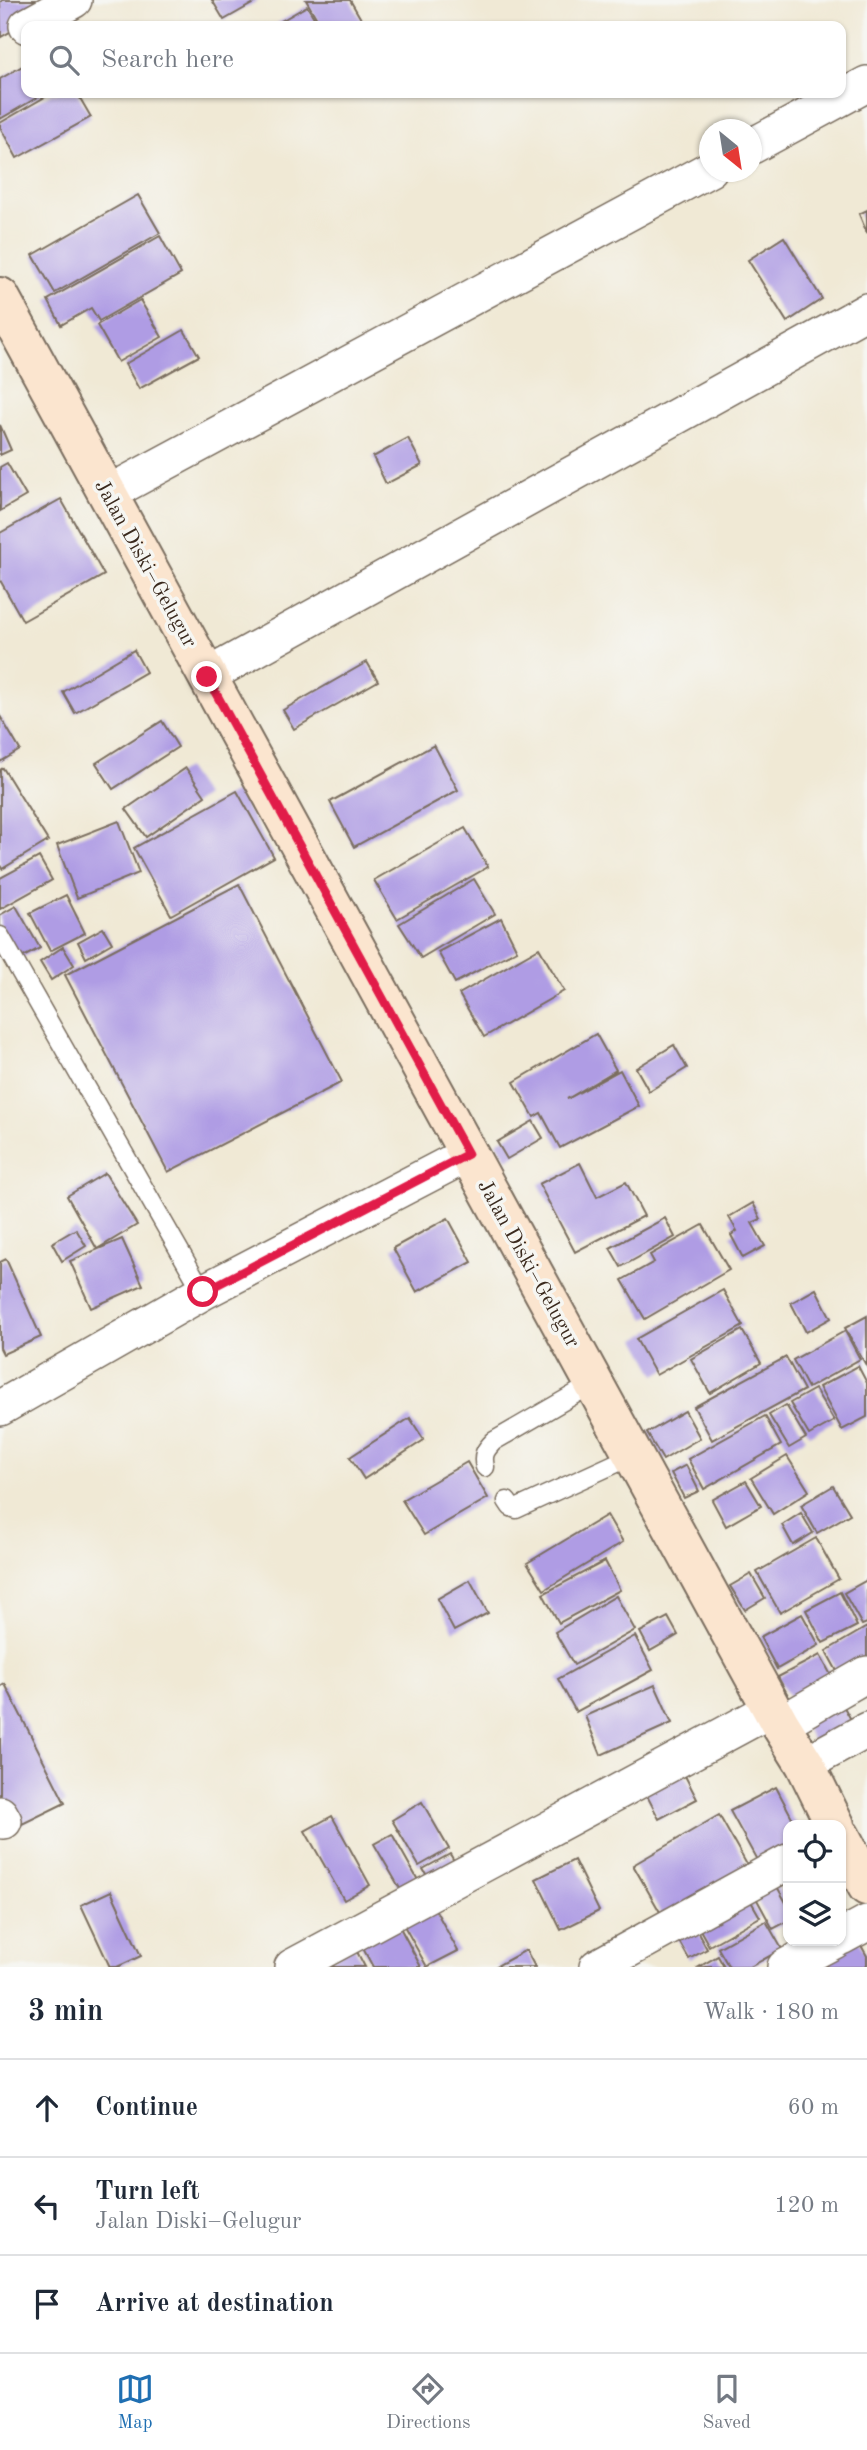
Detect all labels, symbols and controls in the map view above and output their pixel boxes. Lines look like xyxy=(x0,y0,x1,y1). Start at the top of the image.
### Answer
search box xyxy=(21,21,846,98)
icon: search xyxy=(45,41,83,79)
text: Search here xyxy=(101,47,234,73)
north arrow xyxy=(699,119,762,182)
street label: Jalan Diski–Gelugur xyxy=(90,476,200,652)
route end xyxy=(191,661,222,692)
street label: Jalan Diski–Gelugur xyxy=(473,1176,583,1352)
route start xyxy=(187,1276,218,1307)
map controls xyxy=(783,1820,846,1946)
button: locate xyxy=(783,1820,846,1883)
button: layers xyxy=(783,1883,846,1946)
text: 3 min xyxy=(28,1997,103,2027)
text: Walk · 180 m xyxy=(703,2001,839,2024)
icon: ahead xyxy=(28,2089,66,2127)
text: Continue xyxy=(95,2095,198,2121)
text: 60 m xyxy=(788,2096,839,2119)
text: Turn left xyxy=(95,2179,200,2205)
icon: left xyxy=(28,2187,66,2225)
text: 120 m xyxy=(774,2194,839,2217)
text: Jalan Diski–Gelugur xyxy=(95,2210,302,2233)
icon: arrive xyxy=(28,2285,66,2323)
text: Arrive at destination xyxy=(95,2291,334,2317)
tab: Map xyxy=(116,2370,154,2435)
tab: Directions xyxy=(386,2370,471,2435)
tab: Saved xyxy=(703,2370,751,2435)

